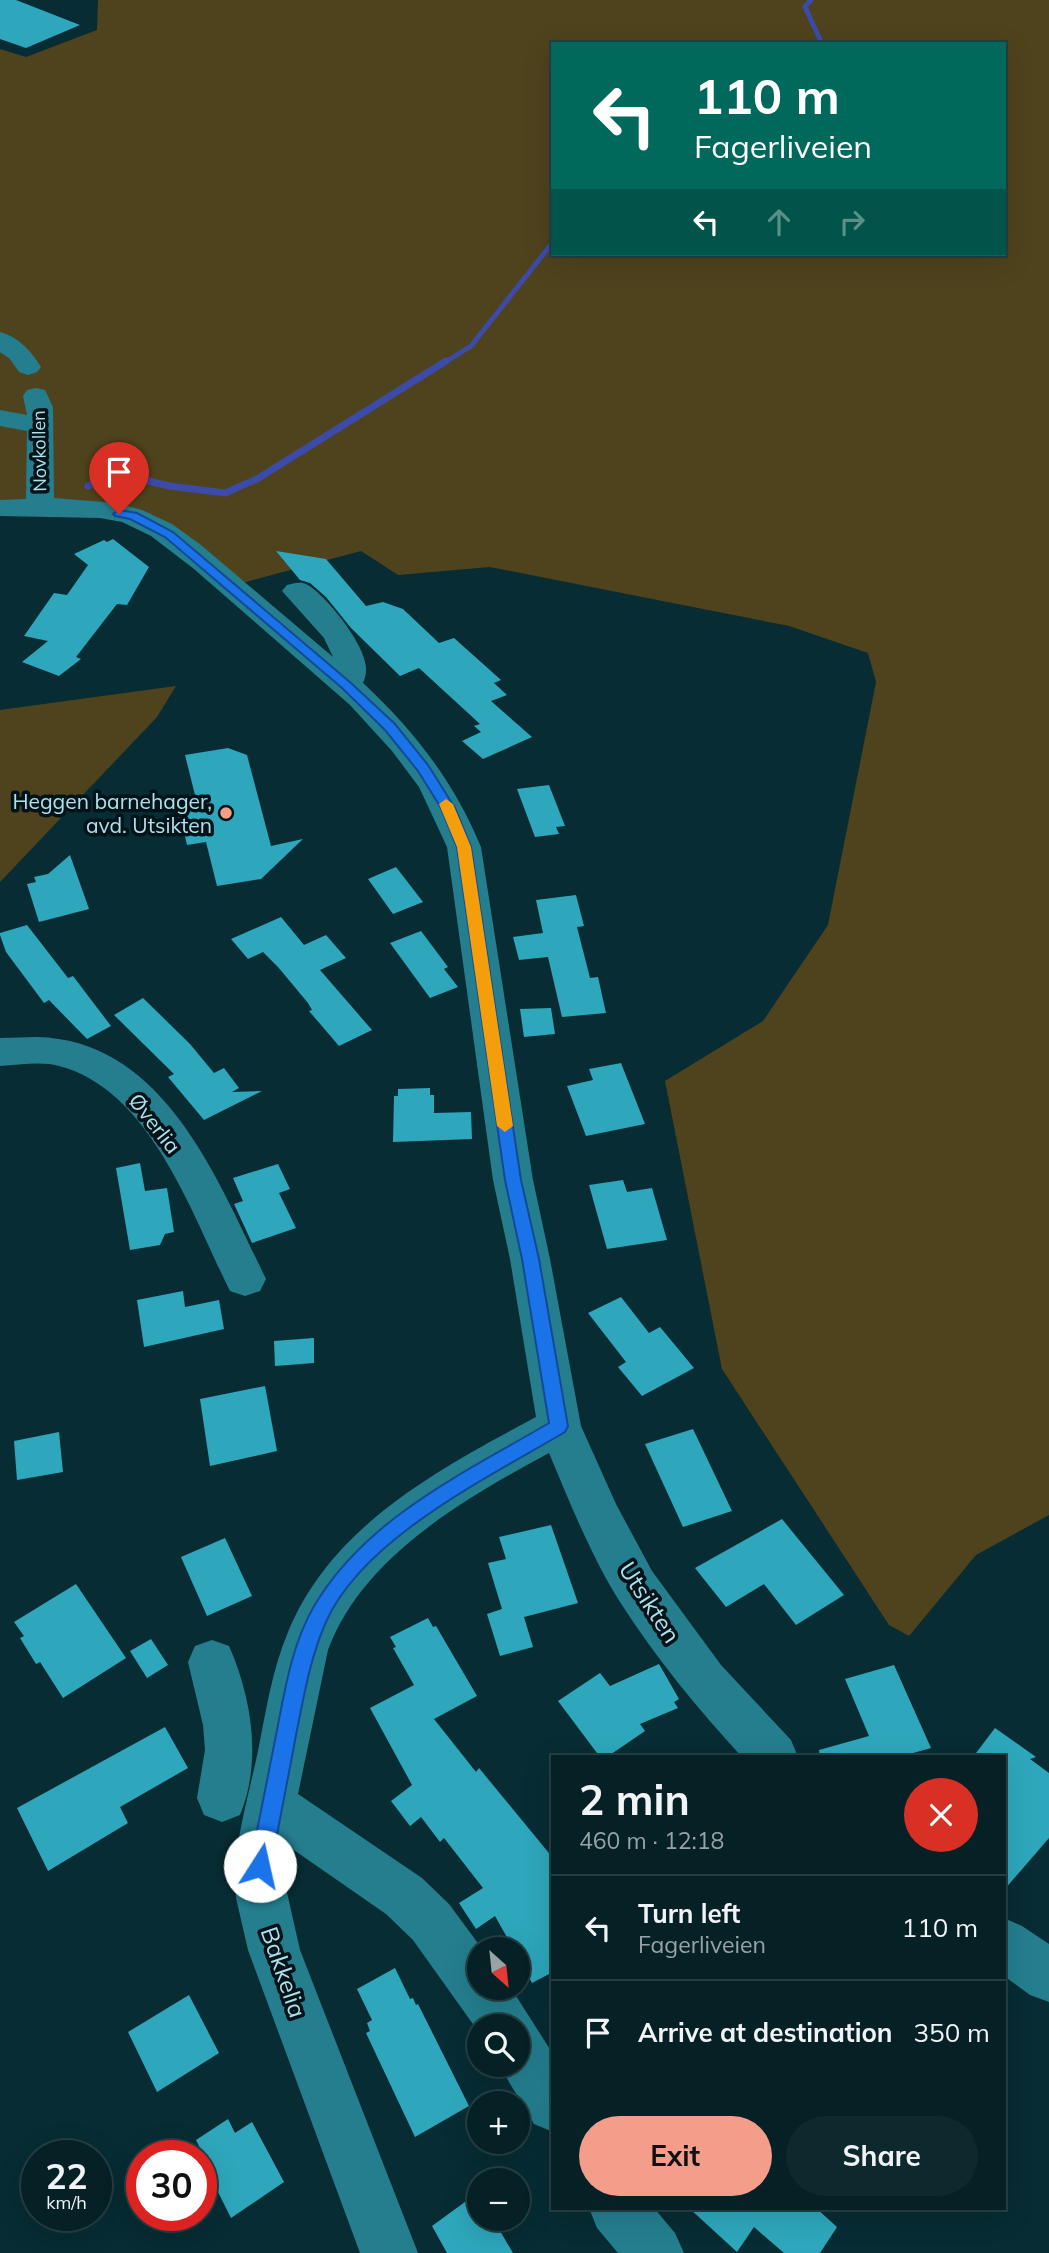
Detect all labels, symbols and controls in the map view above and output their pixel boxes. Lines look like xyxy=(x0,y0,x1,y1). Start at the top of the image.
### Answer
text: 110 m xyxy=(694,65,840,126)
icon: left xyxy=(579,70,670,161)
text: Fagerliveien xyxy=(694,126,872,166)
icon: left xyxy=(687,203,725,241)
icon: ahead xyxy=(760,203,798,241)
icon: right xyxy=(833,203,871,241)
street label: Novkollen xyxy=(27,410,51,492)
pin xyxy=(89,442,149,514)
icon: arrive xyxy=(100,453,138,491)
place label: Heggen barnehager, avd. Utsikten xyxy=(12,788,212,838)
marker: Heggen barnehager, avd. Utsikten xyxy=(218,805,234,821)
street label: Øverlia xyxy=(124,1088,186,1158)
street label: Utsikten xyxy=(613,1556,687,1648)
text: 2 min xyxy=(579,1773,690,1826)
button: close xyxy=(904,1778,978,1852)
text: 460 m · 12:18 xyxy=(579,1826,724,1855)
position arrow xyxy=(223,1829,297,1903)
text: Turn left xyxy=(638,1897,740,1930)
icon: left xyxy=(579,1909,617,1947)
text: 110 m xyxy=(902,1911,978,1944)
street label: Bakkelia xyxy=(255,1923,313,2021)
text: Fagerliveien xyxy=(638,1930,766,1959)
north arrow xyxy=(467,1937,530,2000)
map controls xyxy=(467,1937,530,2231)
button: search xyxy=(467,2014,530,2077)
icon: arrive xyxy=(579,2014,617,2052)
text: Arrive at destination xyxy=(638,2016,893,2049)
text: 350 m xyxy=(914,2016,990,2049)
button: + xyxy=(467,2091,530,2154)
button: Exit xyxy=(579,2116,772,2196)
button: Share xyxy=(786,2116,978,2196)
speed limit sign: 30 xyxy=(126,2140,217,2231)
text: 22 xyxy=(45,2154,88,2198)
button: − xyxy=(467,2168,530,2231)
text: km/h xyxy=(46,2191,87,2214)

